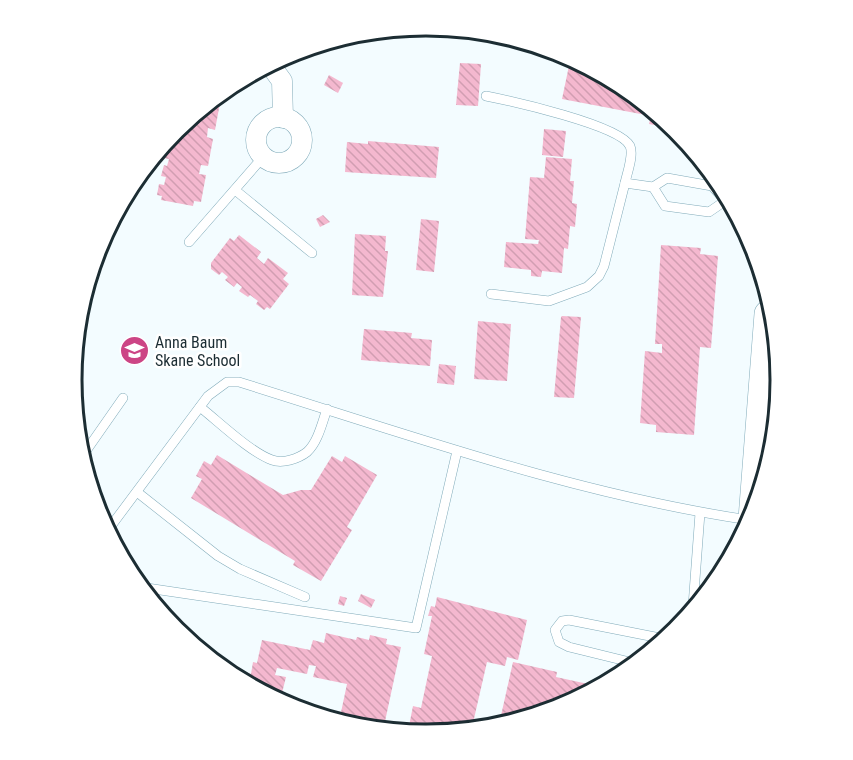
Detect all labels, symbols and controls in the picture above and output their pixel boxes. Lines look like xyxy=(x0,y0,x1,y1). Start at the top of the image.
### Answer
place label: Anna Baum Skane School xyxy=(155,333,240,370)
school or university icon: Anna Baum Skane School xyxy=(118,335,150,367)

